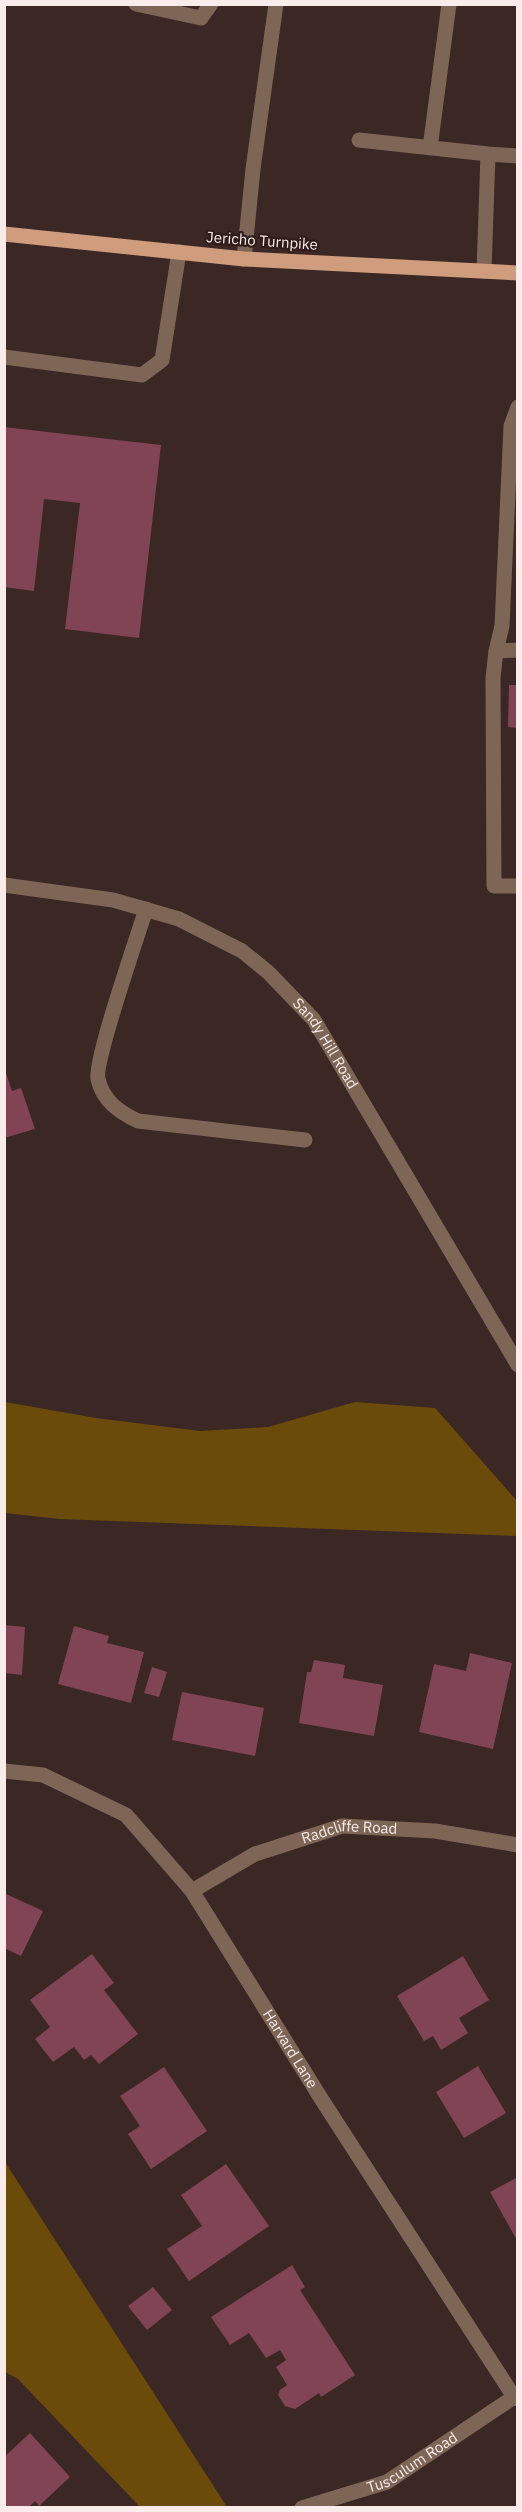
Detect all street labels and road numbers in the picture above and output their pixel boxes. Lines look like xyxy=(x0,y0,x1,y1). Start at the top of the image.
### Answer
street label: Jericho Turnpike xyxy=(206,227,318,254)
street label: Sandy Hill Road xyxy=(289,994,363,1092)
street label: Radcliffe Road xyxy=(299,1816,398,1848)
street label: Harvard Lane xyxy=(259,2006,322,2092)
street label: Tusculum Road xyxy=(364,2428,461,2497)

